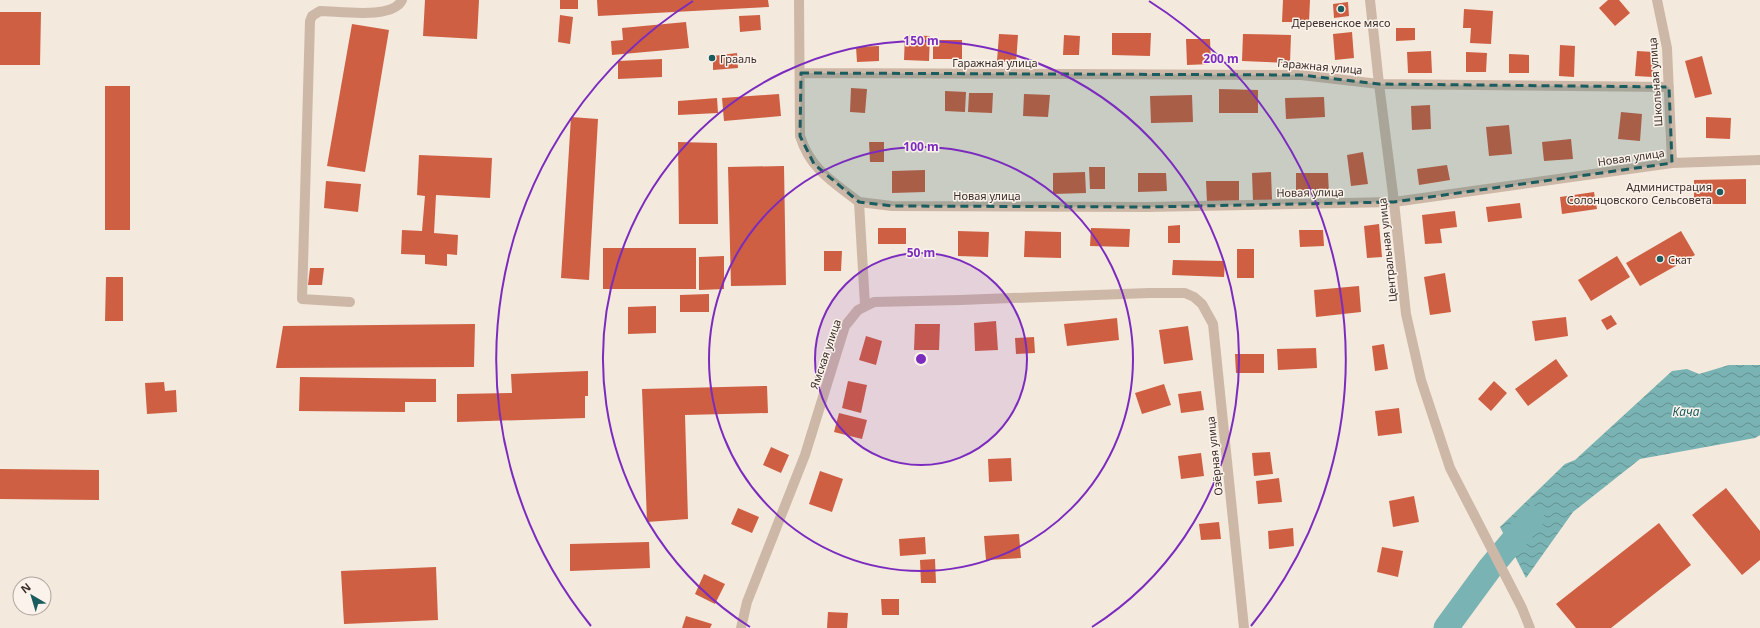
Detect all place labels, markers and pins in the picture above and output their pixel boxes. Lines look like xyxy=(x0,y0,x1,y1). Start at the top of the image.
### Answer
marker: Деревенское мясо xyxy=(1336,4,1346,14)
place label: Деревенское мясо xyxy=(1292,15,1391,30)
place label: Грааль xyxy=(720,51,757,66)
marker: Грааль xyxy=(707,53,717,63)
place label: Администрация Солонцовского Сельсовета xyxy=(1567,179,1712,207)
marker: Администрация Солонцовского Сельсовета xyxy=(1715,187,1725,197)
place label: Скат xyxy=(1668,252,1692,267)
marker: Скат xyxy=(1655,254,1665,264)
centre of rings xyxy=(914,352,928,366)

